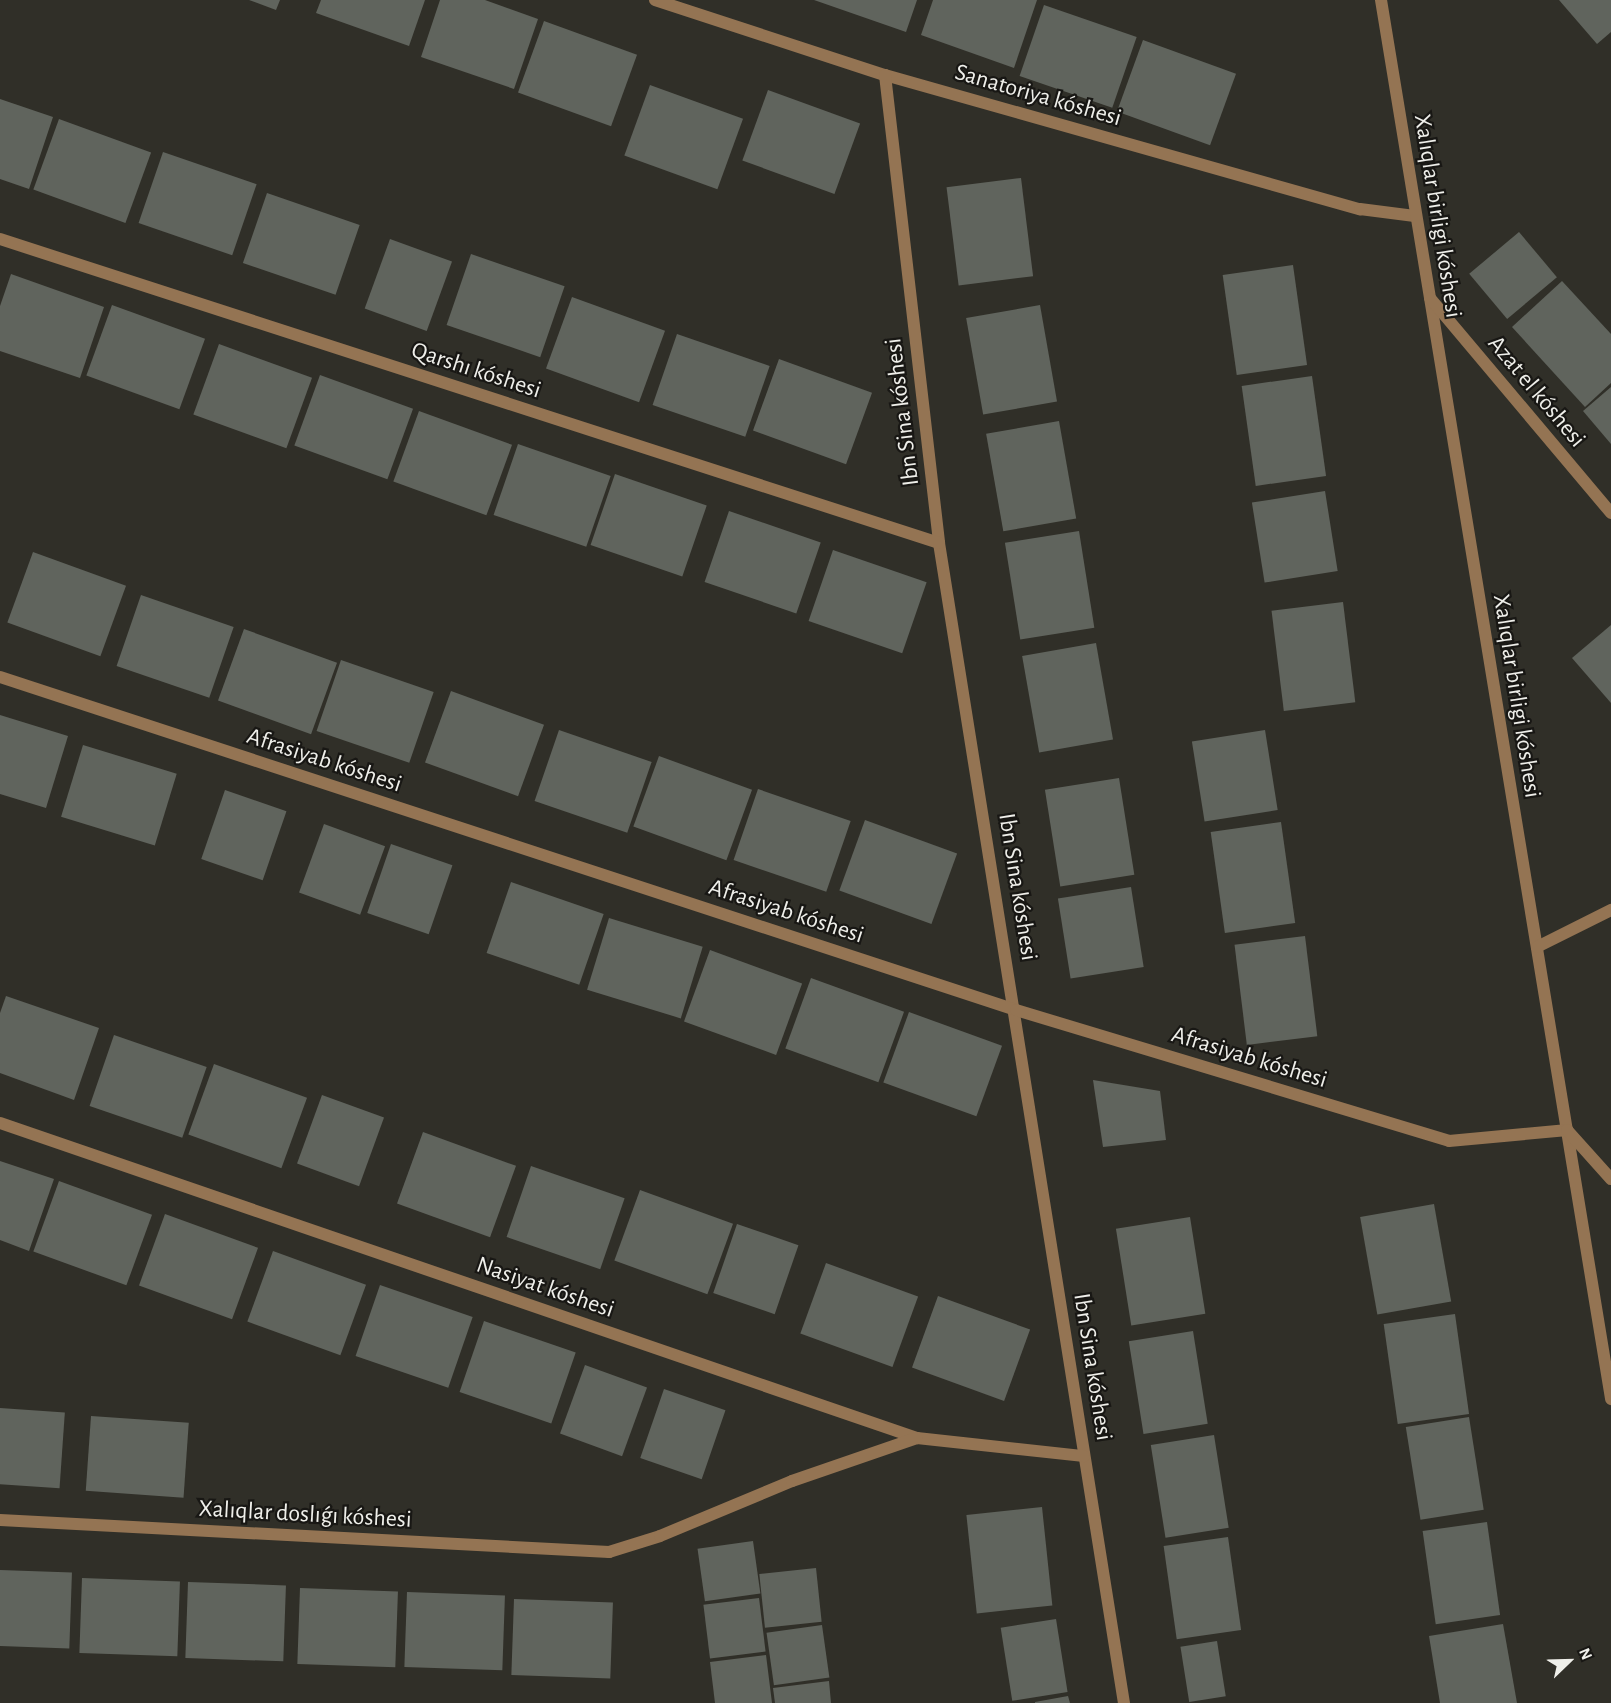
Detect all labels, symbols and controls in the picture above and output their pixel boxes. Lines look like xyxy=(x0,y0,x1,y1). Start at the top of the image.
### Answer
street label: Sanatoriya kóshesi xyxy=(951,58,1125,134)
street label: Xalıqlar birligi kóshesi xyxy=(1407,112,1467,320)
street label: Azat el kóshesi xyxy=(1481,330,1591,454)
street label: Ibn Sina kóshesi xyxy=(880,336,926,488)
street label: Qarshı kóshesi xyxy=(408,337,544,405)
street label: Xalıqlar birligi kóshesi xyxy=(1486,592,1546,800)
street label: Afrasiyab kóshesi xyxy=(243,722,405,800)
street label: Ibn Sina kóshesi xyxy=(991,811,1043,963)
street label: Afrasiyab kóshesi xyxy=(705,873,867,951)
street label: Afrasiyab kóshesi xyxy=(1168,1021,1330,1095)
street label: Nasiyat kóshesi xyxy=(472,1251,618,1325)
street label: Ibn Sina kóshesi xyxy=(1066,1291,1118,1443)
street label: Xalıqlar doslıǵı kóshesi xyxy=(198,1495,412,1535)
north arrow xyxy=(1539,1631,1599,1691)
text: N xyxy=(1576,1646,1595,1662)

